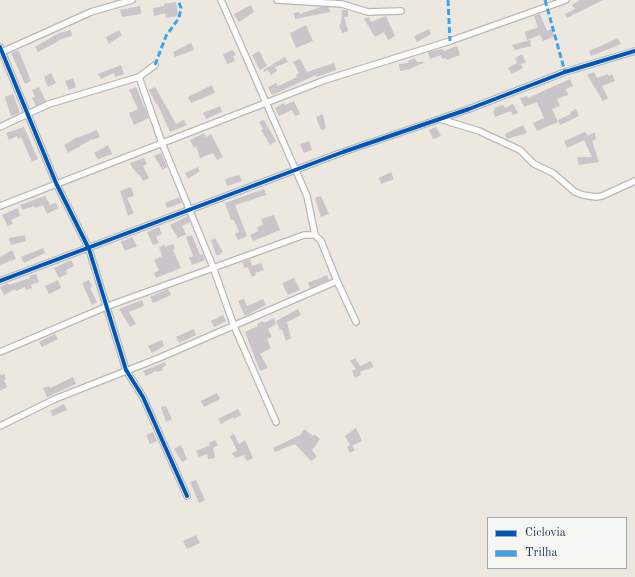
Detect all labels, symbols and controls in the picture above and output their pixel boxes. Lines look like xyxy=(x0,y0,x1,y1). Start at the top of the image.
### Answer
legend xyxy=(487,517,627,569)
text: Ciclovia xyxy=(525,527,566,539)
text: Trilha xyxy=(525,547,557,559)

